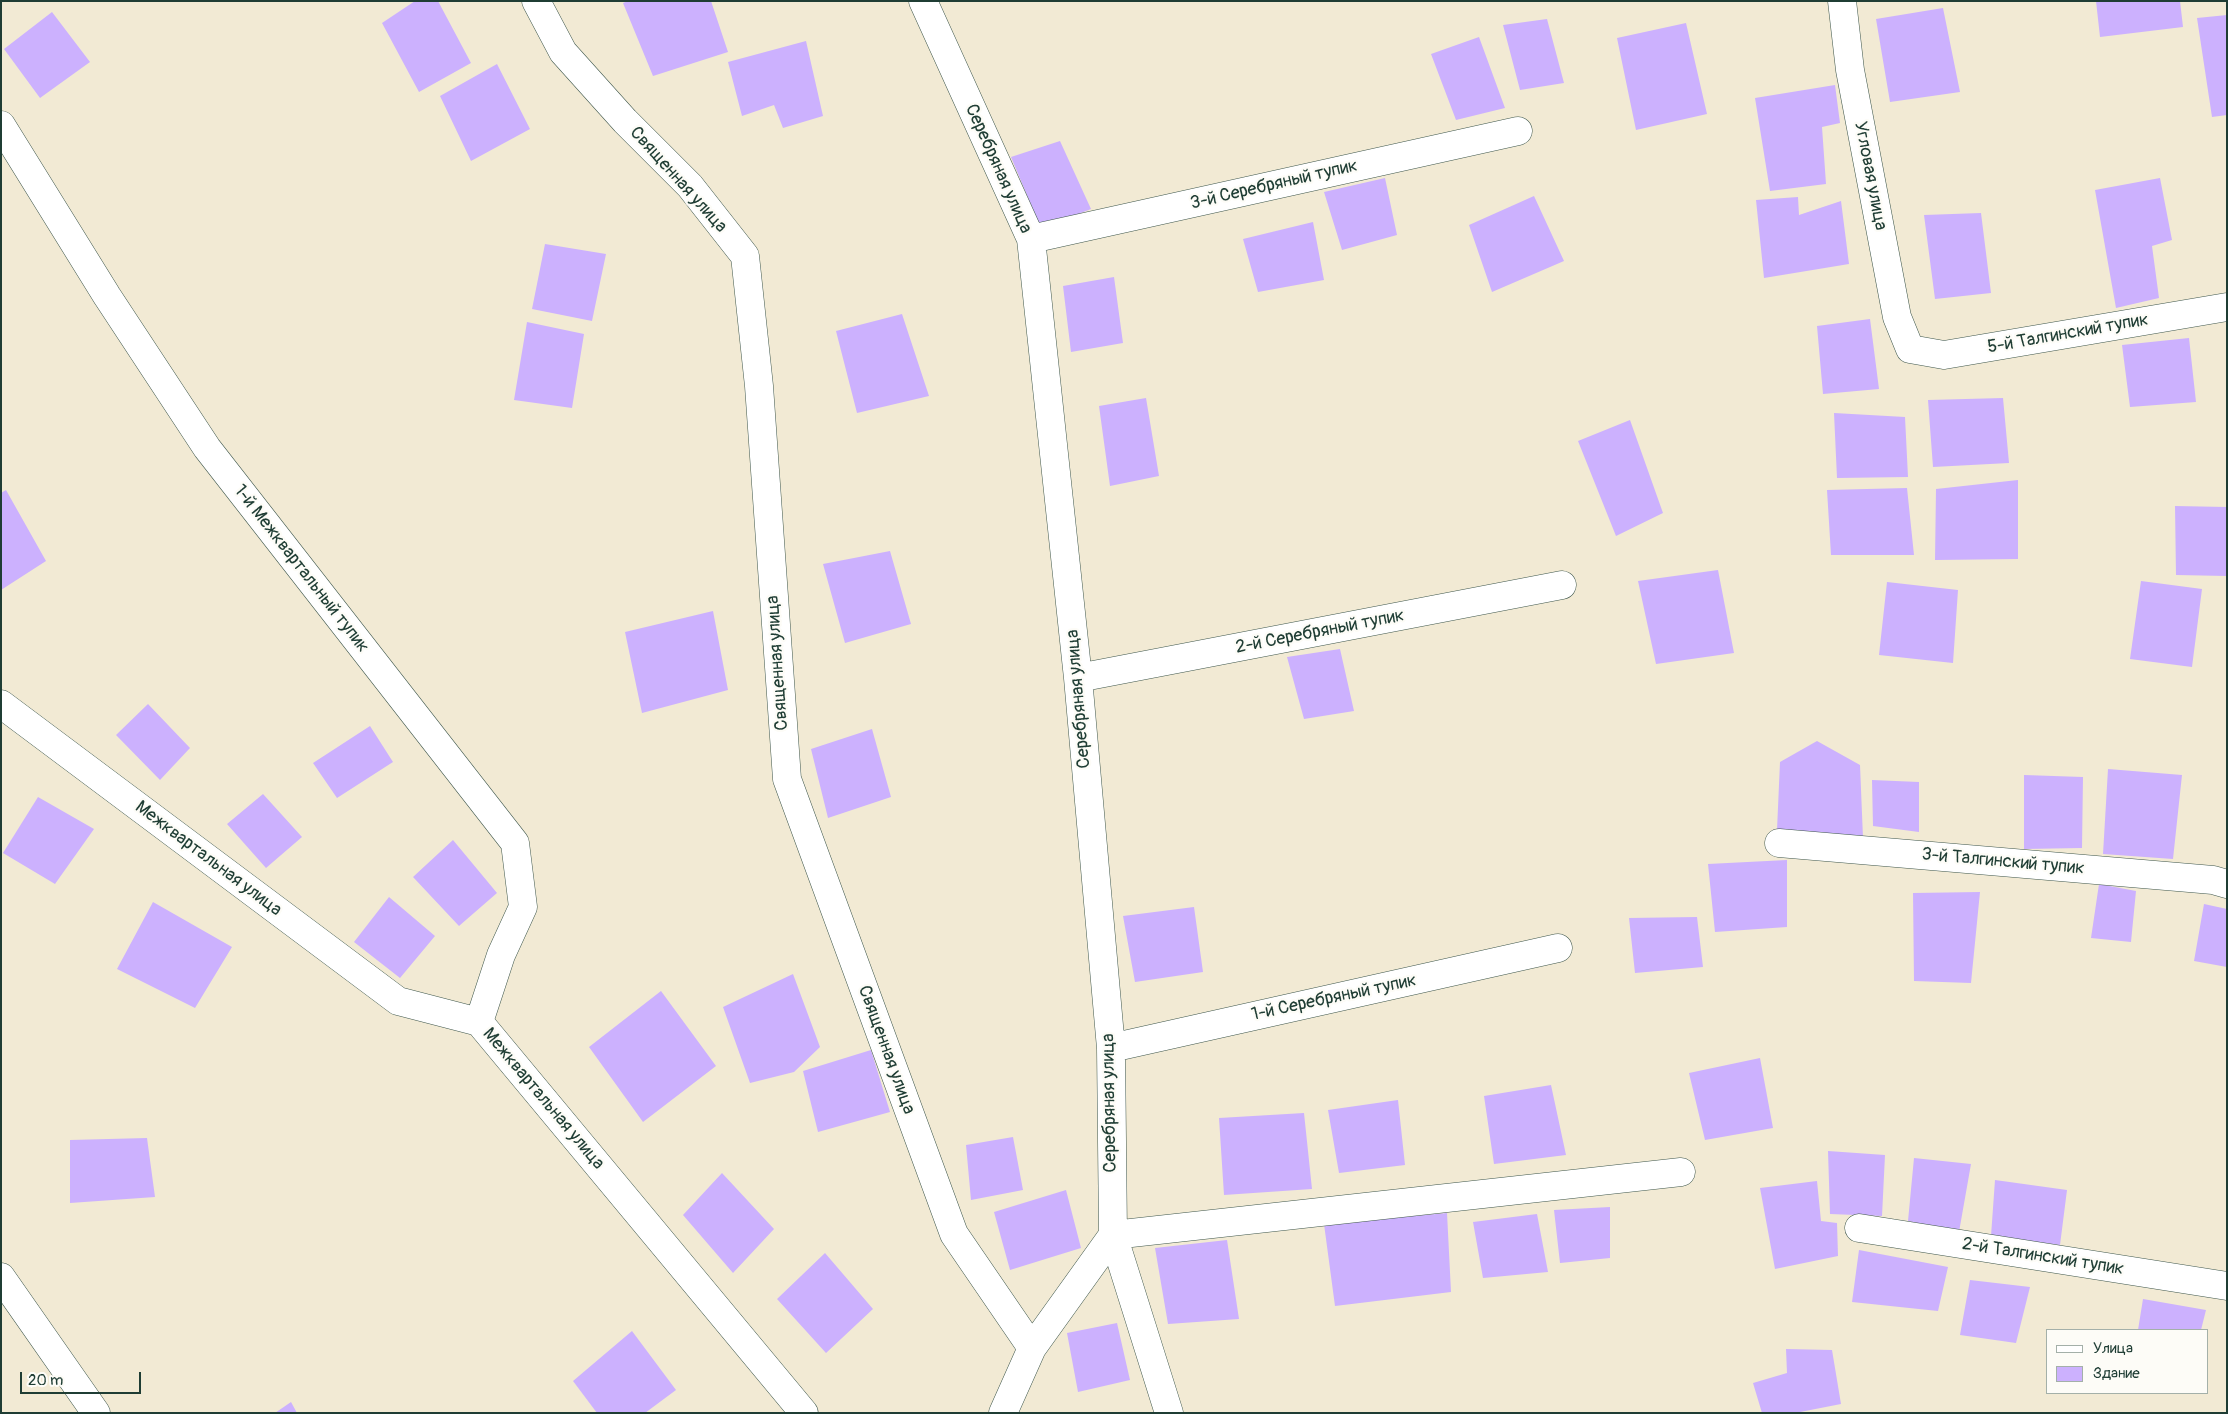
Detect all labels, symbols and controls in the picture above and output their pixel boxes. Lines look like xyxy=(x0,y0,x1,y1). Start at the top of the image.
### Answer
street label: Серебряная улица xyxy=(960,101,1036,237)
street label: Угловая улица xyxy=(1849,120,1891,232)
street label: Священная улица xyxy=(625,122,731,238)
street label: 3-й Серебряный тупик xyxy=(1188,155,1360,215)
street label: 5-й Талгинский тупик xyxy=(1986,309,2150,359)
street label: 1-й Межквартальный тупик xyxy=(229,481,373,657)
street label: Священная улица xyxy=(763,595,793,731)
street label: 2-й Серебряный тупик xyxy=(1234,605,1406,659)
street label: Серебряная улица xyxy=(1062,629,1096,769)
street label: Межквартальная улица xyxy=(130,797,286,921)
street label: 3-й Талгинский тупик xyxy=(1921,844,2085,880)
street label: 1-й Серебряный тупик xyxy=(1250,970,1418,1026)
street label: Священная улица xyxy=(853,983,919,1117)
street label: Межквартальная улица xyxy=(478,1024,608,1174)
street label: Серебряная улица xyxy=(1098,1033,1122,1173)
street label: 2-й Талгинский тупик xyxy=(1961,1234,2125,1280)
legend xyxy=(2046,1329,2208,1394)
text: Улица xyxy=(2093,1339,2133,1358)
scale bar xyxy=(22,1362,144,1394)
text: Здание xyxy=(2093,1364,2140,1383)
text: 20 m xyxy=(28,1371,63,1390)

